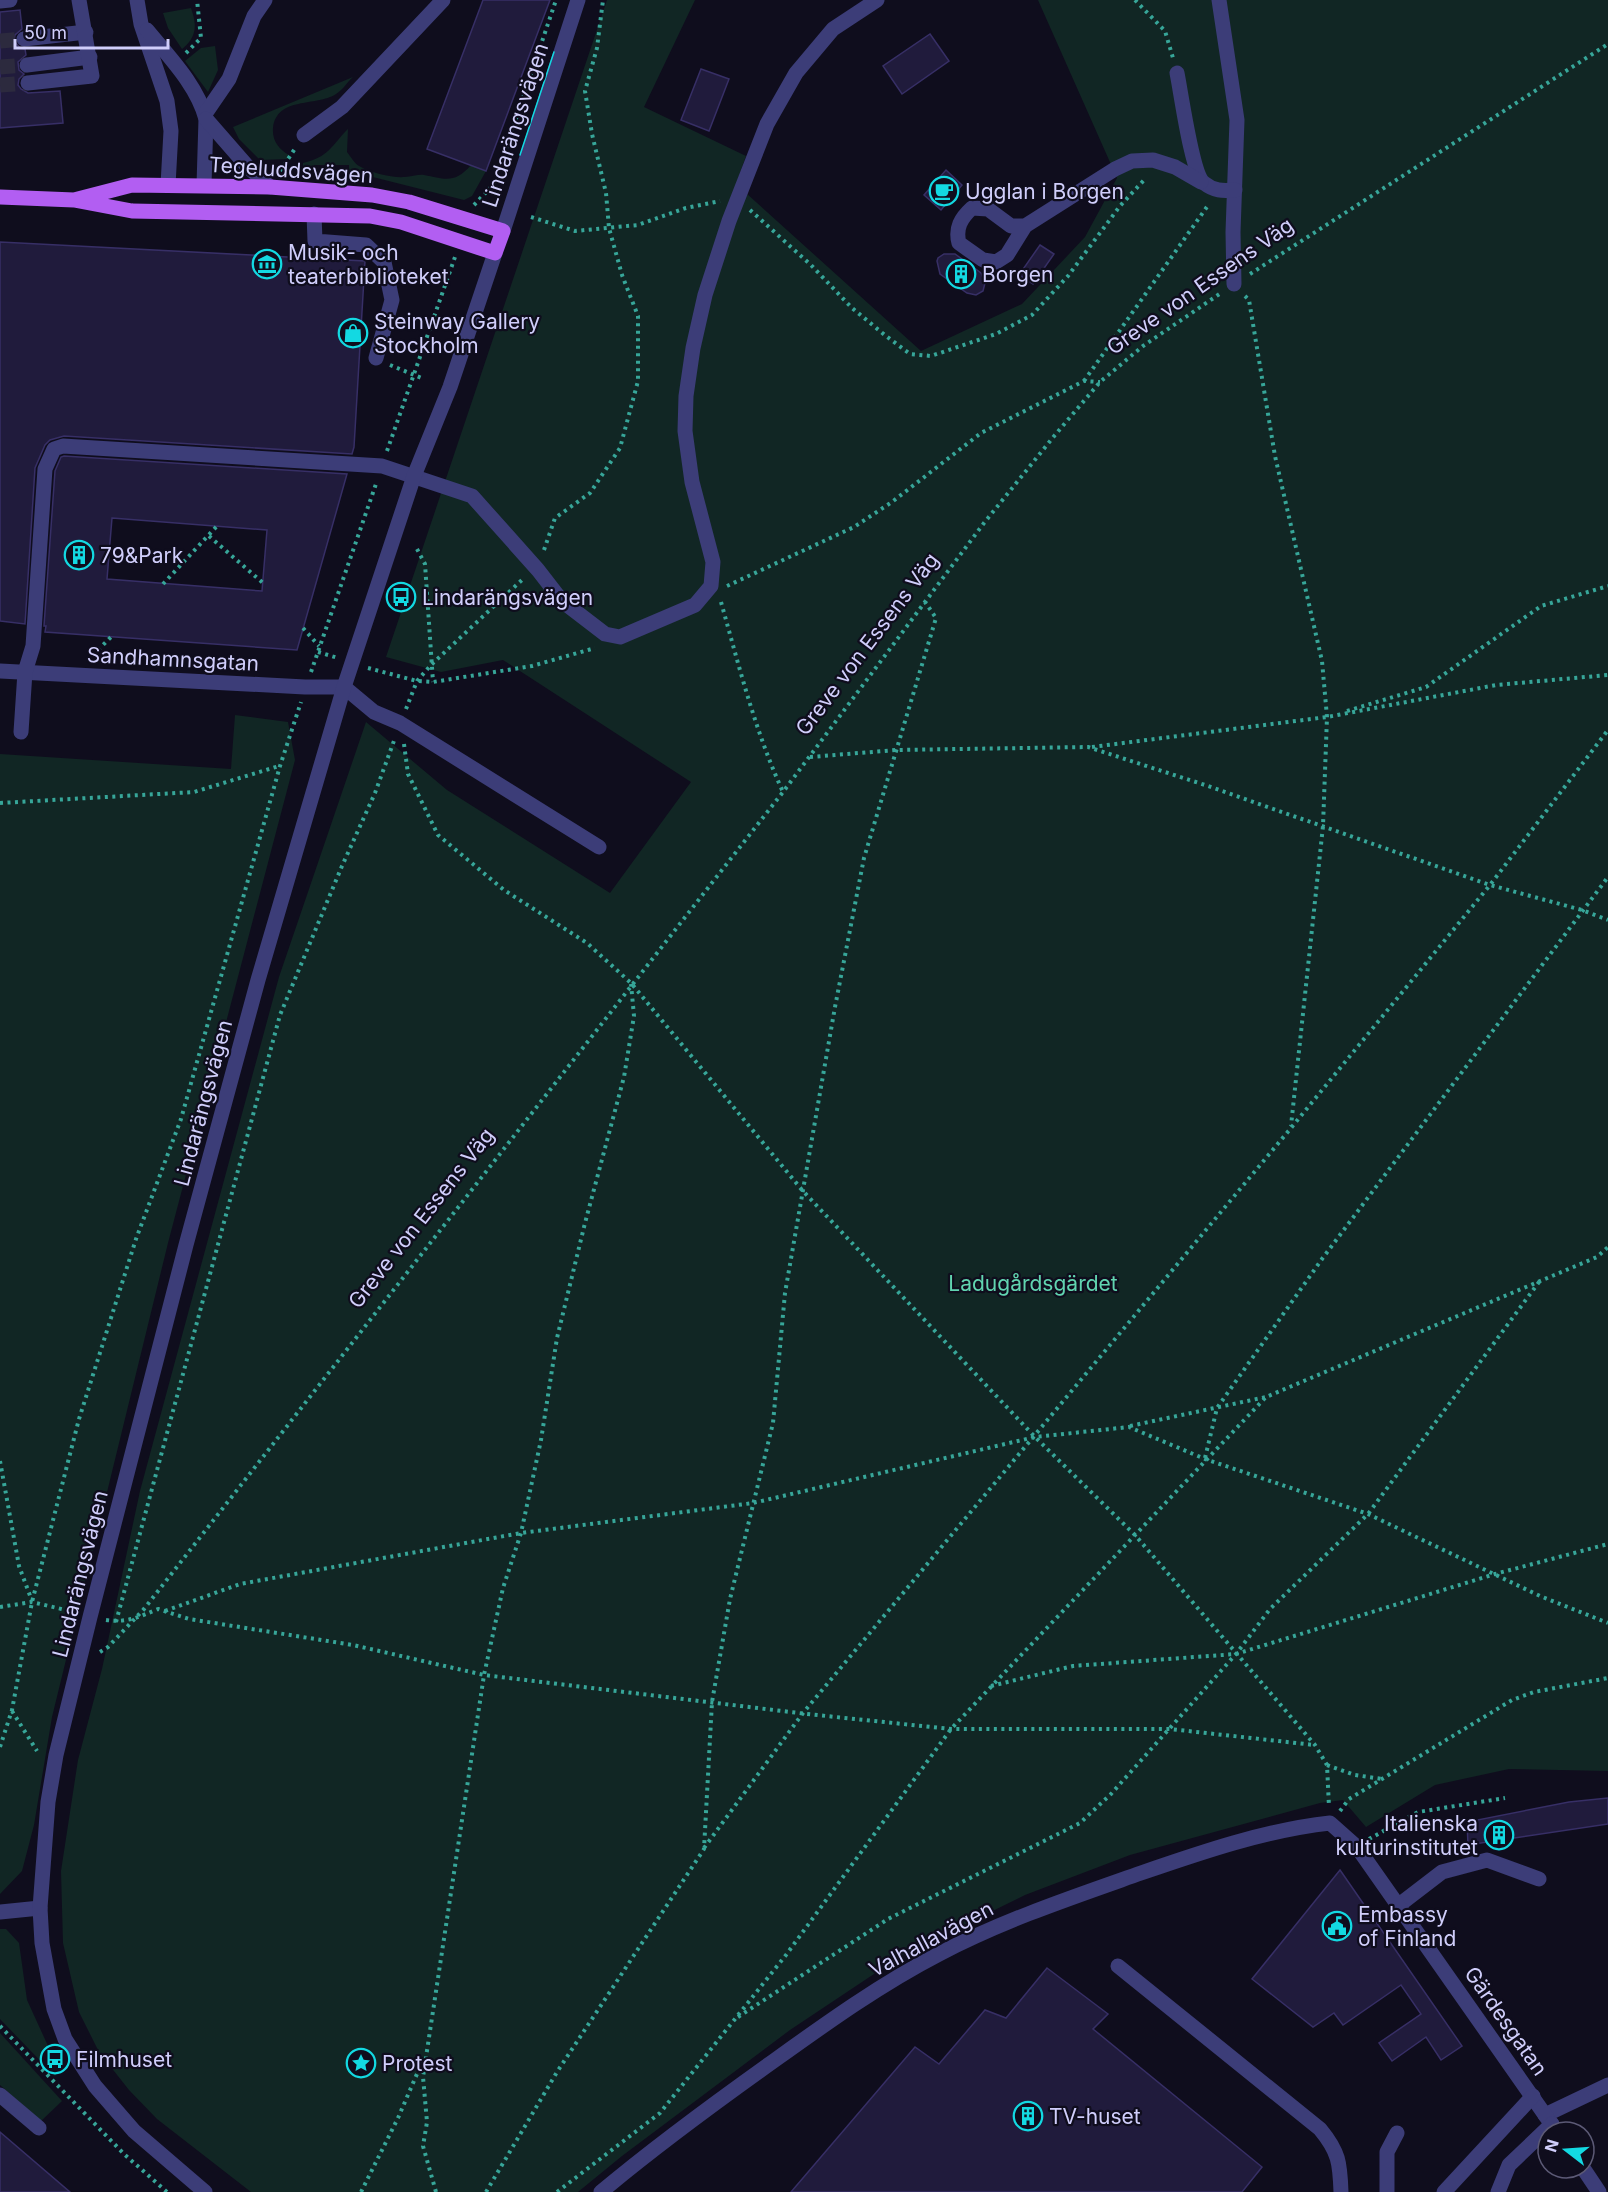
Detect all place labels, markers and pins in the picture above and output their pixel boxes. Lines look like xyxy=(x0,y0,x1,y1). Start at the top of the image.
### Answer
cafe icon: Ugglan i Borgen xyxy=(928,175,960,207)
place label: Ugglan i Borgen xyxy=(965,179,1124,204)
place label: Musik- och teaterbiblioteket xyxy=(288,240,449,289)
museum icon: Musik- och teaterbiblioteket xyxy=(251,248,283,280)
building icon: Borgen xyxy=(945,258,977,290)
place label: Borgen xyxy=(982,262,1053,287)
place label: Steinway Gallery Stockholm xyxy=(374,309,540,358)
shop icon: Steinway Gallery Stockholm xyxy=(337,317,369,349)
building icon: 79&Park xyxy=(63,539,95,571)
place label: 79&Park xyxy=(100,543,184,568)
bus stop icon: Lindarängsvägen xyxy=(385,581,417,613)
place label: Lindarängsvägen xyxy=(422,585,593,610)
place label: Italienska kulturinstitutet xyxy=(1336,1811,1478,1860)
building icon: Italienska kulturinstitutet xyxy=(1483,1819,1515,1851)
place label: Embassy of Finland xyxy=(1358,1902,1456,1951)
public building icon: Embassy of Finland xyxy=(1321,1910,1353,1942)
bus stop icon: Filmhuset xyxy=(39,2043,71,2075)
place label: Filmhuset xyxy=(76,2047,172,2072)
place icon: Protest xyxy=(345,2047,377,2079)
place label: Protest xyxy=(382,2051,453,2076)
building icon: TV-huset xyxy=(1012,2100,1044,2132)
place label: TV-huset xyxy=(1049,2104,1141,2129)

